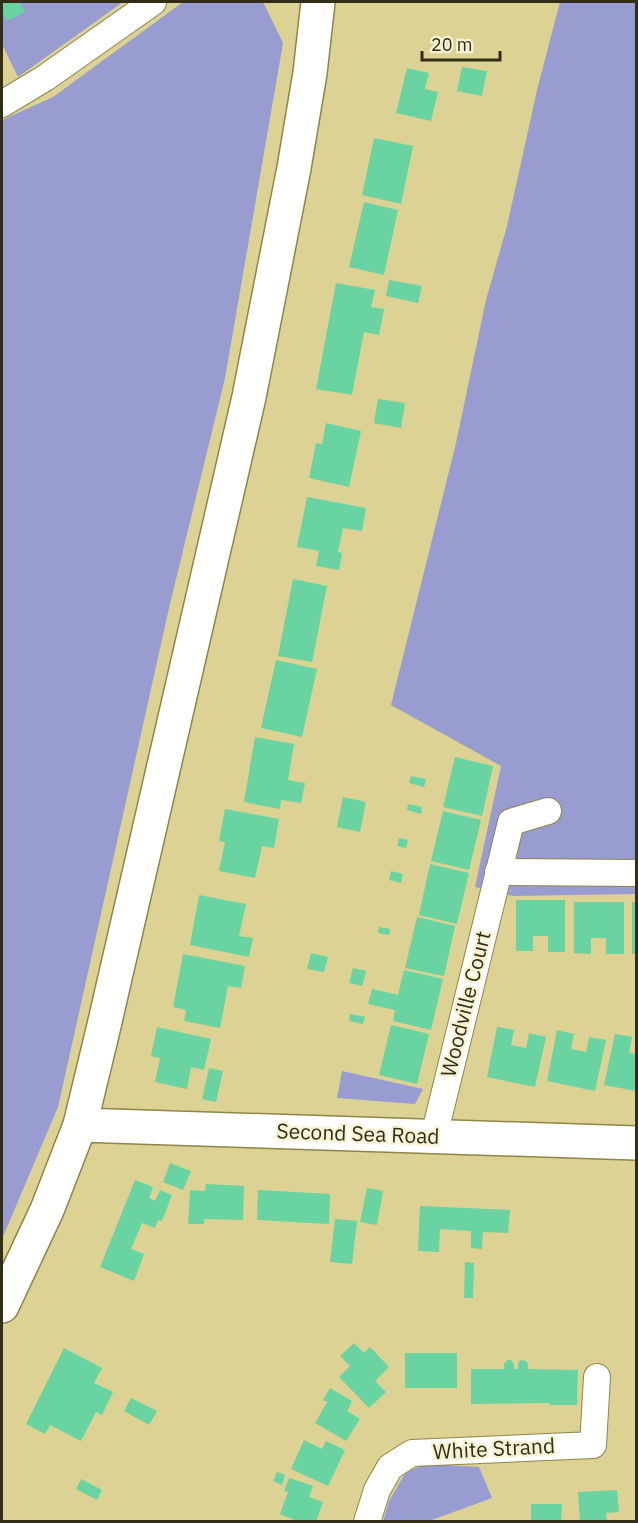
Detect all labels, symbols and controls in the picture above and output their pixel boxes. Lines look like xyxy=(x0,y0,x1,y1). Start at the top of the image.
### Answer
scale bar xyxy=(422,24,500,62)
text: 20 m xyxy=(431,33,473,56)
street label: Woodville Court xyxy=(433,928,497,1080)
street label: Second Sea Road xyxy=(276,1116,440,1150)
street label: White Strand xyxy=(432,1431,556,1465)

